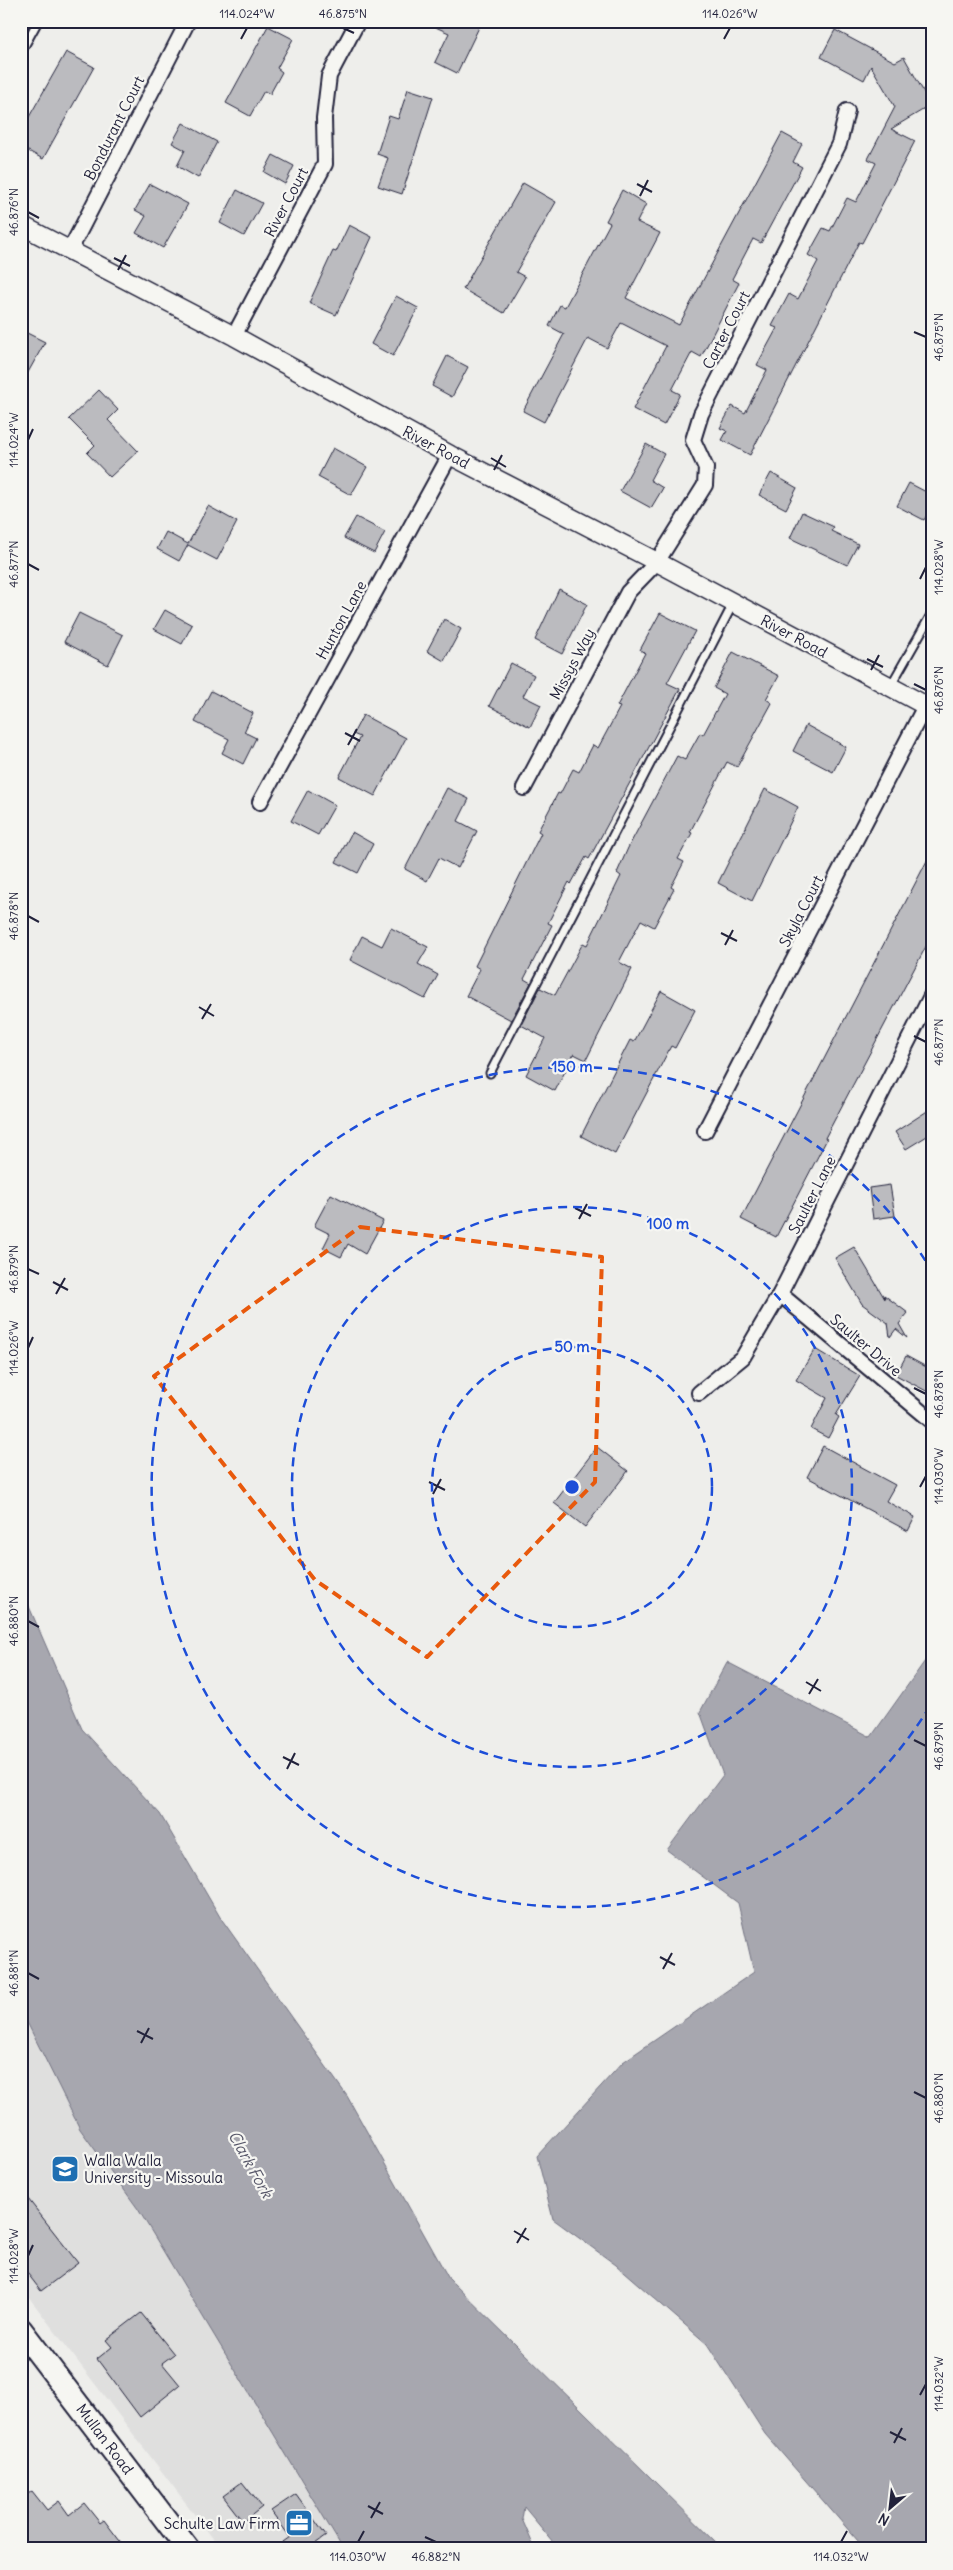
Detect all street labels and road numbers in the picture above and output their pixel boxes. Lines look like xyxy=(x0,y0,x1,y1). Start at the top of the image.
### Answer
street label: Bondurant Court xyxy=(80,73,148,183)
street label: River Court xyxy=(260,164,312,240)
street label: Carter Court xyxy=(698,288,754,372)
street label: River Road xyxy=(399,421,473,473)
street label: Hunton Lane xyxy=(312,577,370,663)
street label: River Road xyxy=(757,610,831,662)
street label: Missys Way xyxy=(545,625,599,703)
street label: Skyla Court xyxy=(775,872,827,950)
street label: Saulter Lane xyxy=(784,1153,840,1237)
street label: Saulter Drive xyxy=(827,1310,905,1380)
street label: Mullan Road xyxy=(72,2400,138,2478)

